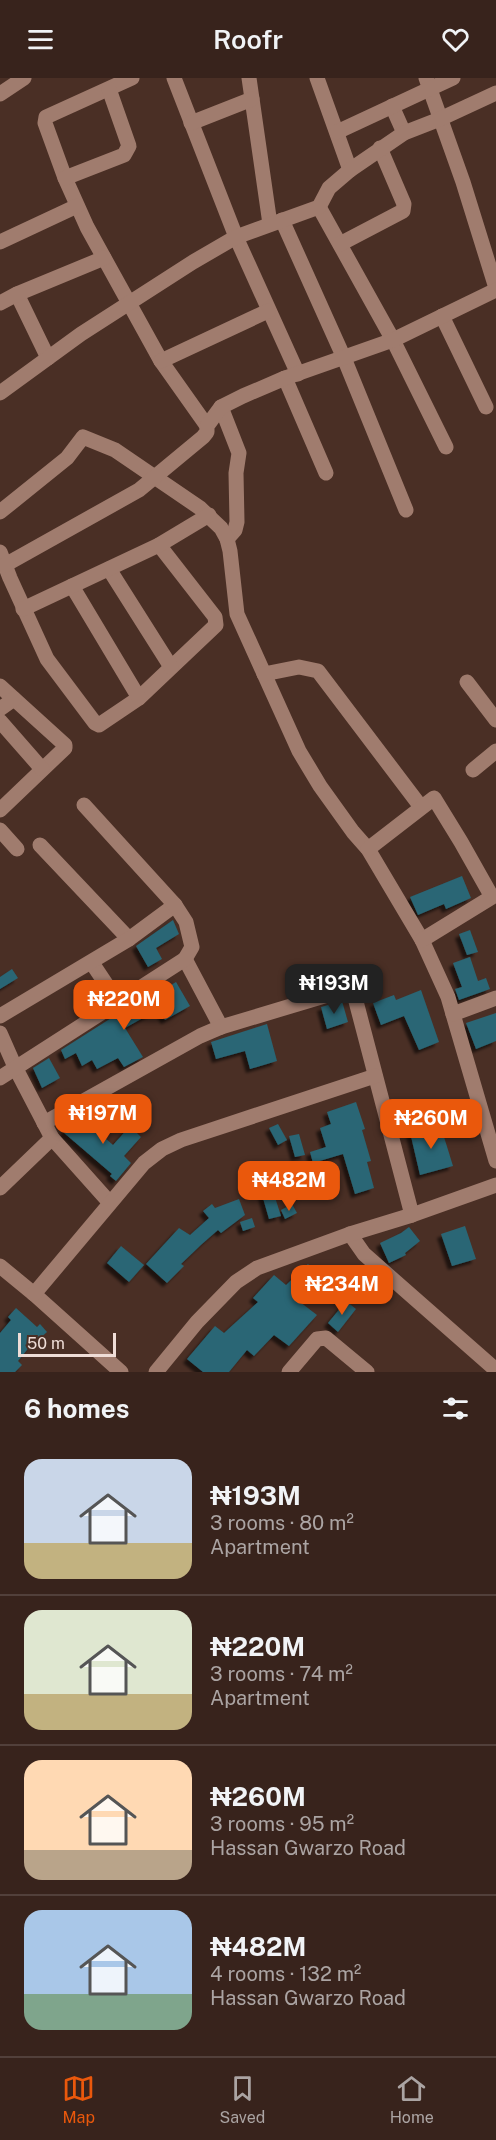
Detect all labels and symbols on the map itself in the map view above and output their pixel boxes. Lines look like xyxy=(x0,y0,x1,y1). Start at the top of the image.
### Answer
pin: ₦193M xyxy=(292,964,376,1015)
pin: ₦220M xyxy=(82,980,166,1031)
pin: ₦197M xyxy=(61,1094,145,1145)
pin: ₦260M xyxy=(389,1099,473,1150)
pin: ₦482M xyxy=(247,1161,331,1212)
pin: ₦234M xyxy=(300,1265,384,1316)
scale bar xyxy=(18,1330,116,1358)

